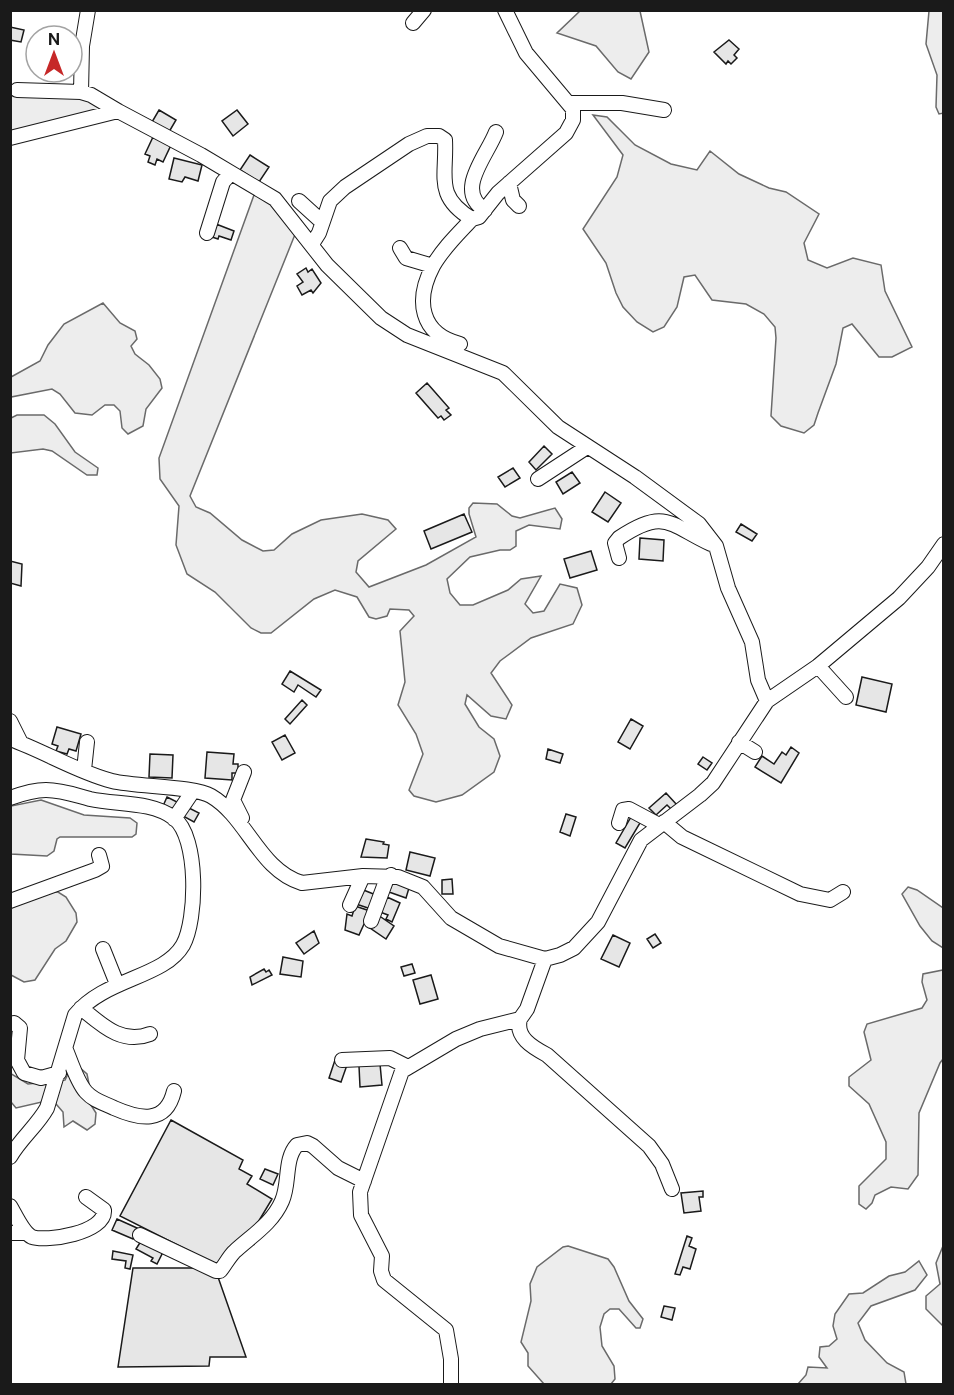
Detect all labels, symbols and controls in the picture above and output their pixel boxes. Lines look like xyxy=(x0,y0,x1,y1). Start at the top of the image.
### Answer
north arrow xyxy=(24,24,84,84)
text: N xyxy=(48,30,60,49)

